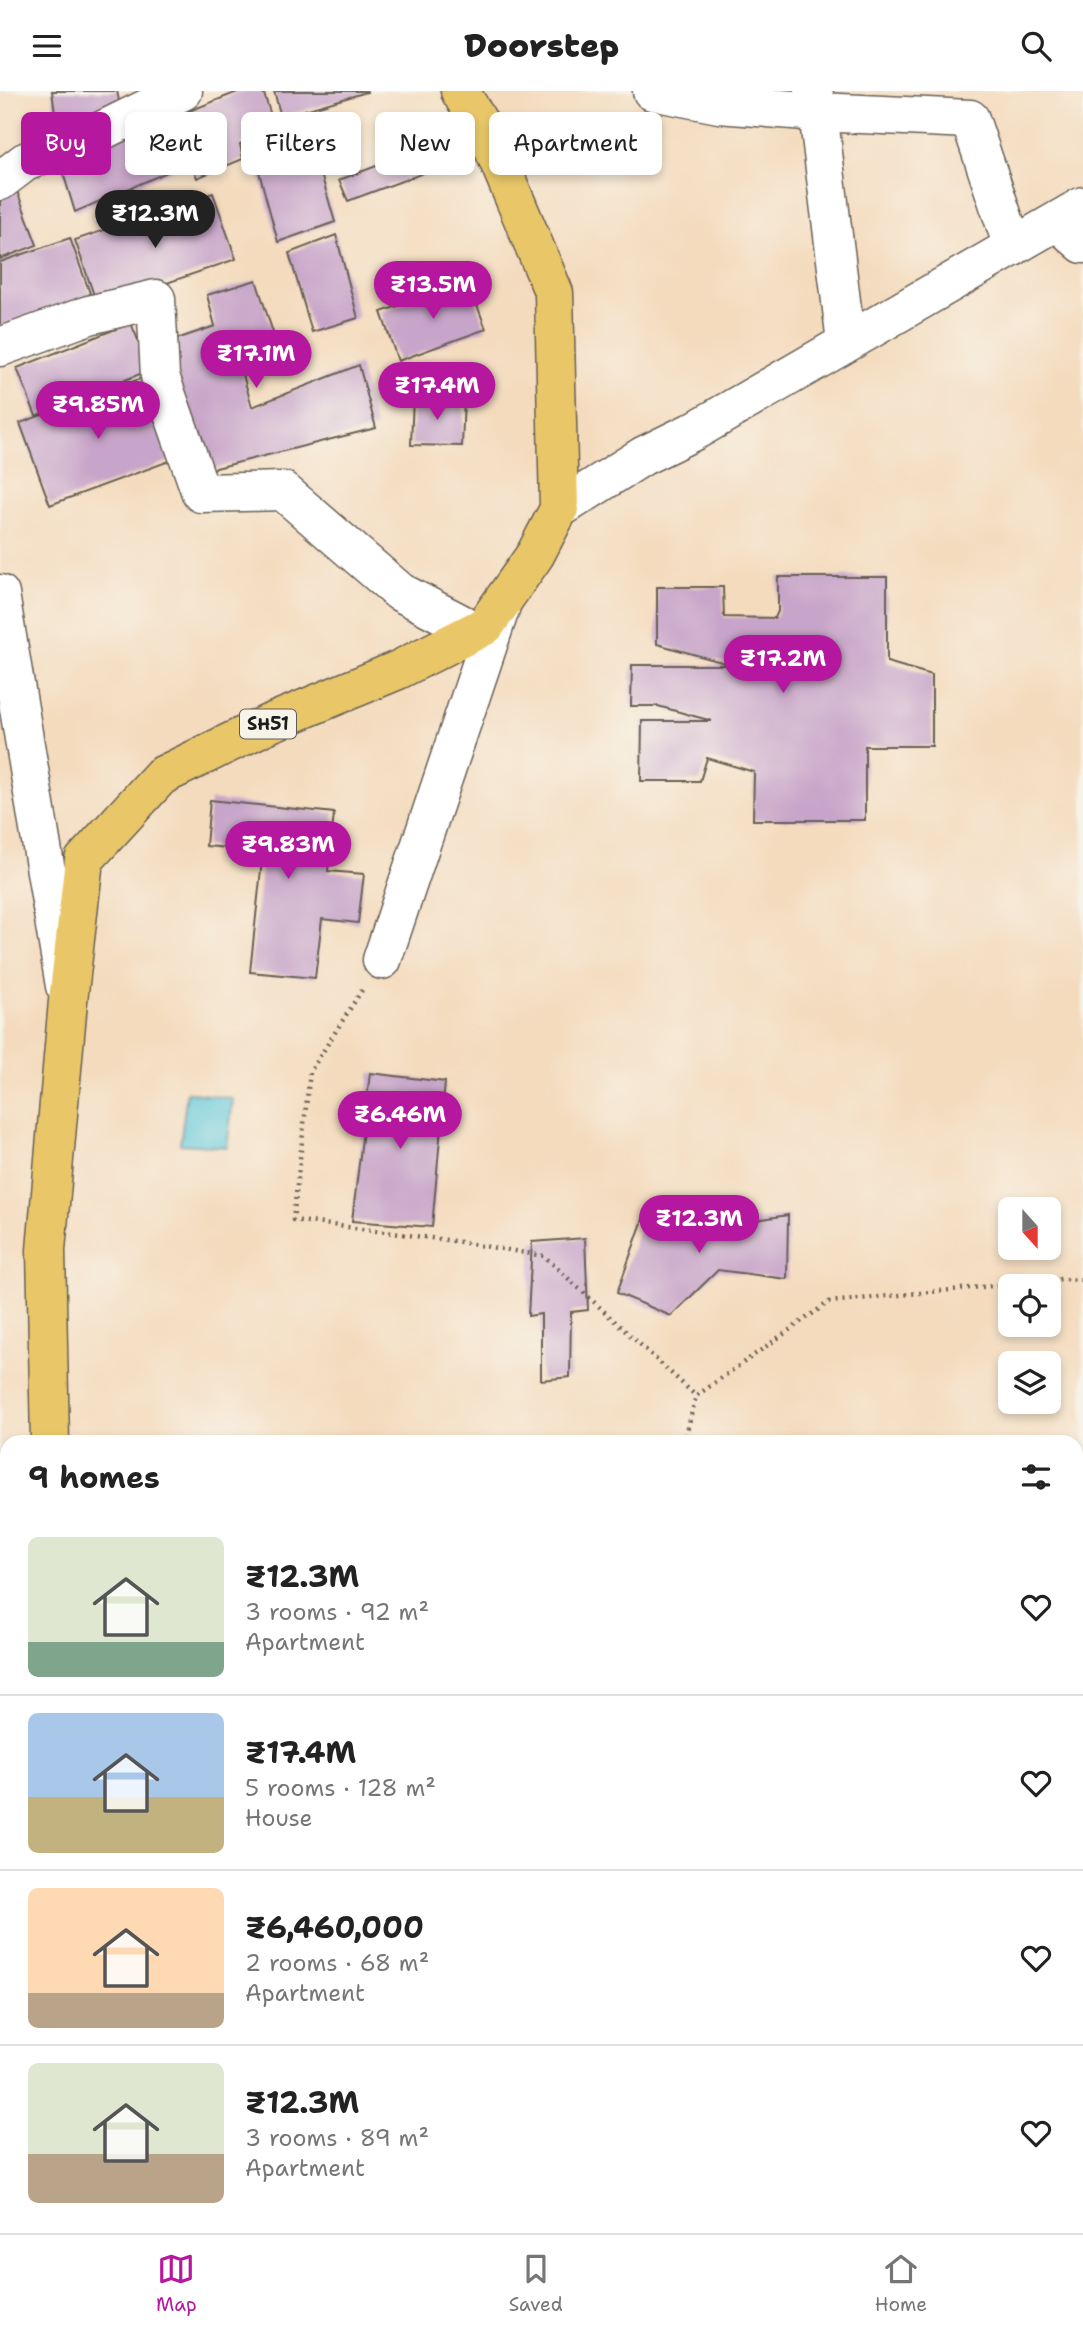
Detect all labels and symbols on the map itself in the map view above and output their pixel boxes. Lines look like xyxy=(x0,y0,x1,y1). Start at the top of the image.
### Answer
pin: ₹12.3M xyxy=(98,191,212,250)
pin: ₹13.5M xyxy=(376,261,490,321)
pin: ₹17.1M xyxy=(199,331,313,390)
pin: ₹17.4M xyxy=(380,363,494,422)
pin: ₹9.85M xyxy=(41,381,155,441)
pin: ₹17.2M xyxy=(726,635,840,695)
road number: SH51 xyxy=(240,709,296,739)
pin: ₹9.83M xyxy=(231,821,345,881)
pin: ₹6.46M xyxy=(343,1091,457,1151)
pin: ₹12.3M xyxy=(642,1195,756,1255)
north arrow xyxy=(998,1197,1060,1260)

